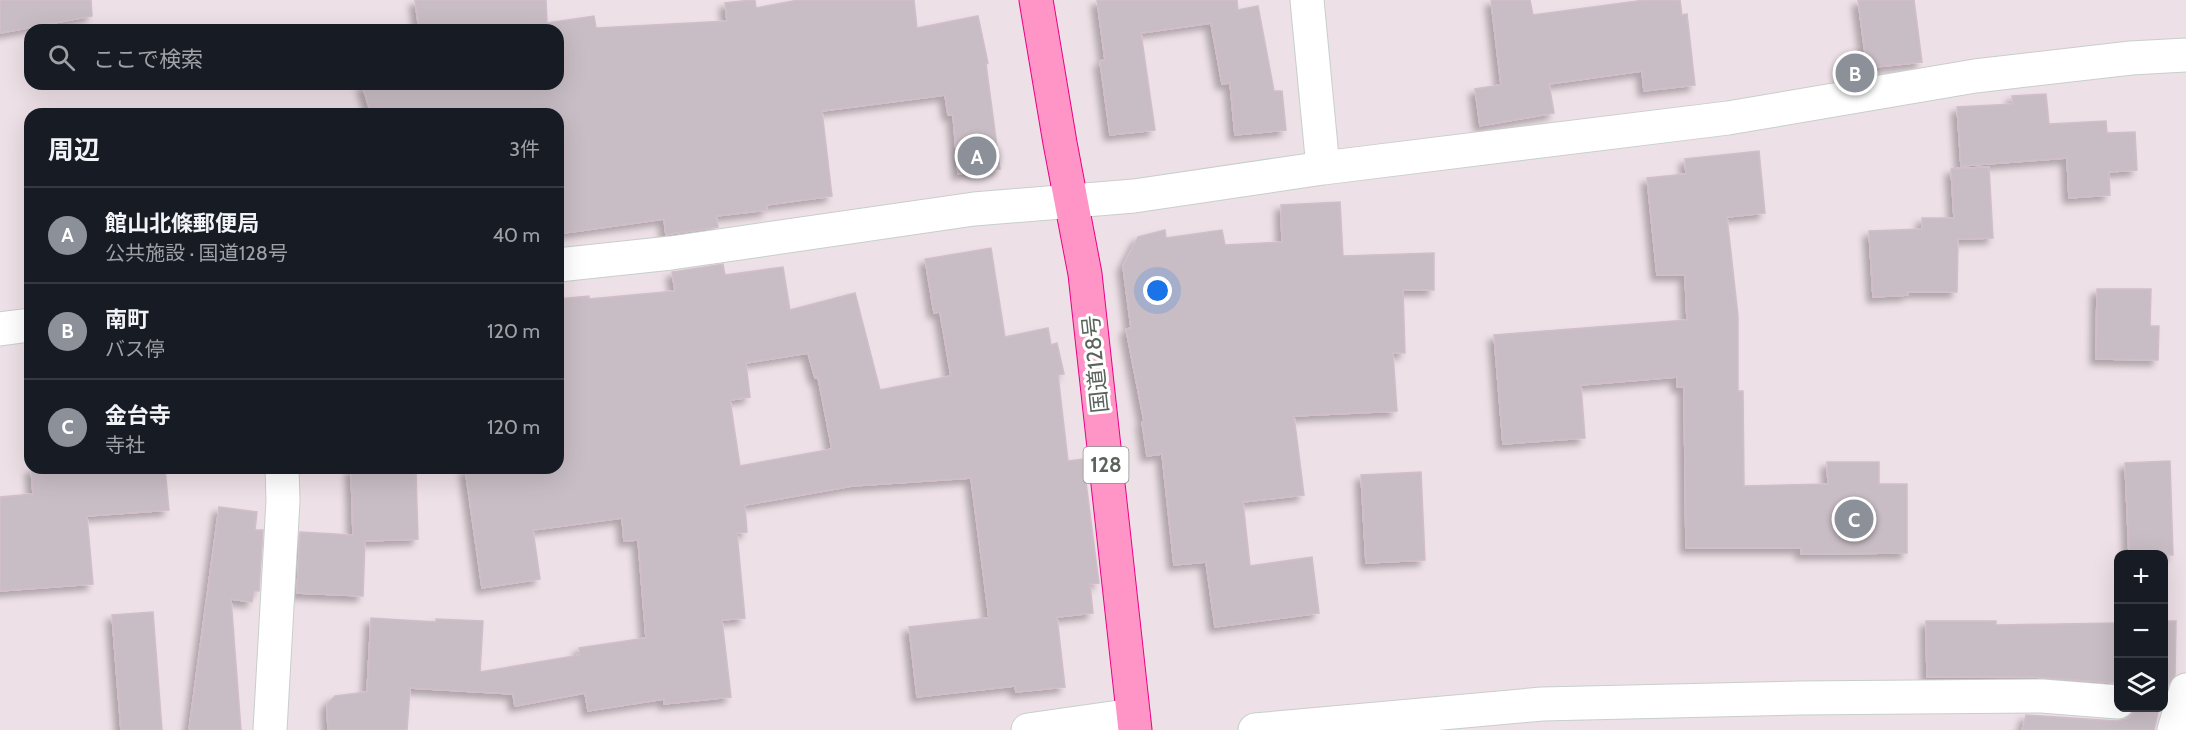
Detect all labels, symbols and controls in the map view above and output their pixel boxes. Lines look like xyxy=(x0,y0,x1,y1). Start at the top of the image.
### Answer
search box xyxy=(24,24,564,90)
icon: search xyxy=(45,41,78,74)
text: ここで検索 xyxy=(93,46,203,73)
pin: B xyxy=(1836,50,1874,96)
text: 周辺 xyxy=(48,134,100,166)
pin: A xyxy=(958,134,996,178)
text: 3件 xyxy=(509,137,540,161)
text: 館山北條郵便局 xyxy=(105,210,259,237)
text: A xyxy=(61,223,74,247)
text: 40 m xyxy=(492,223,540,247)
text: 公共施設 · 国道128号 xyxy=(105,241,288,265)
your location xyxy=(1143,276,1172,305)
text: 南町 xyxy=(105,306,149,333)
street label: 国道128号 xyxy=(1077,314,1114,414)
text: B xyxy=(61,319,74,343)
text: 120 m xyxy=(487,319,540,343)
text: バス停 xyxy=(105,337,165,361)
text: 金台寺 xyxy=(105,402,171,429)
text: C xyxy=(61,415,74,439)
text: 120 m xyxy=(487,415,540,439)
text: 寺社 xyxy=(105,433,145,457)
road number: 128 xyxy=(1084,447,1128,483)
pin: C xyxy=(1834,496,1874,542)
map controls xyxy=(2114,550,2168,712)
button: + xyxy=(2114,550,2168,604)
button: − xyxy=(2114,604,2168,658)
button: layers xyxy=(2114,658,2168,712)

